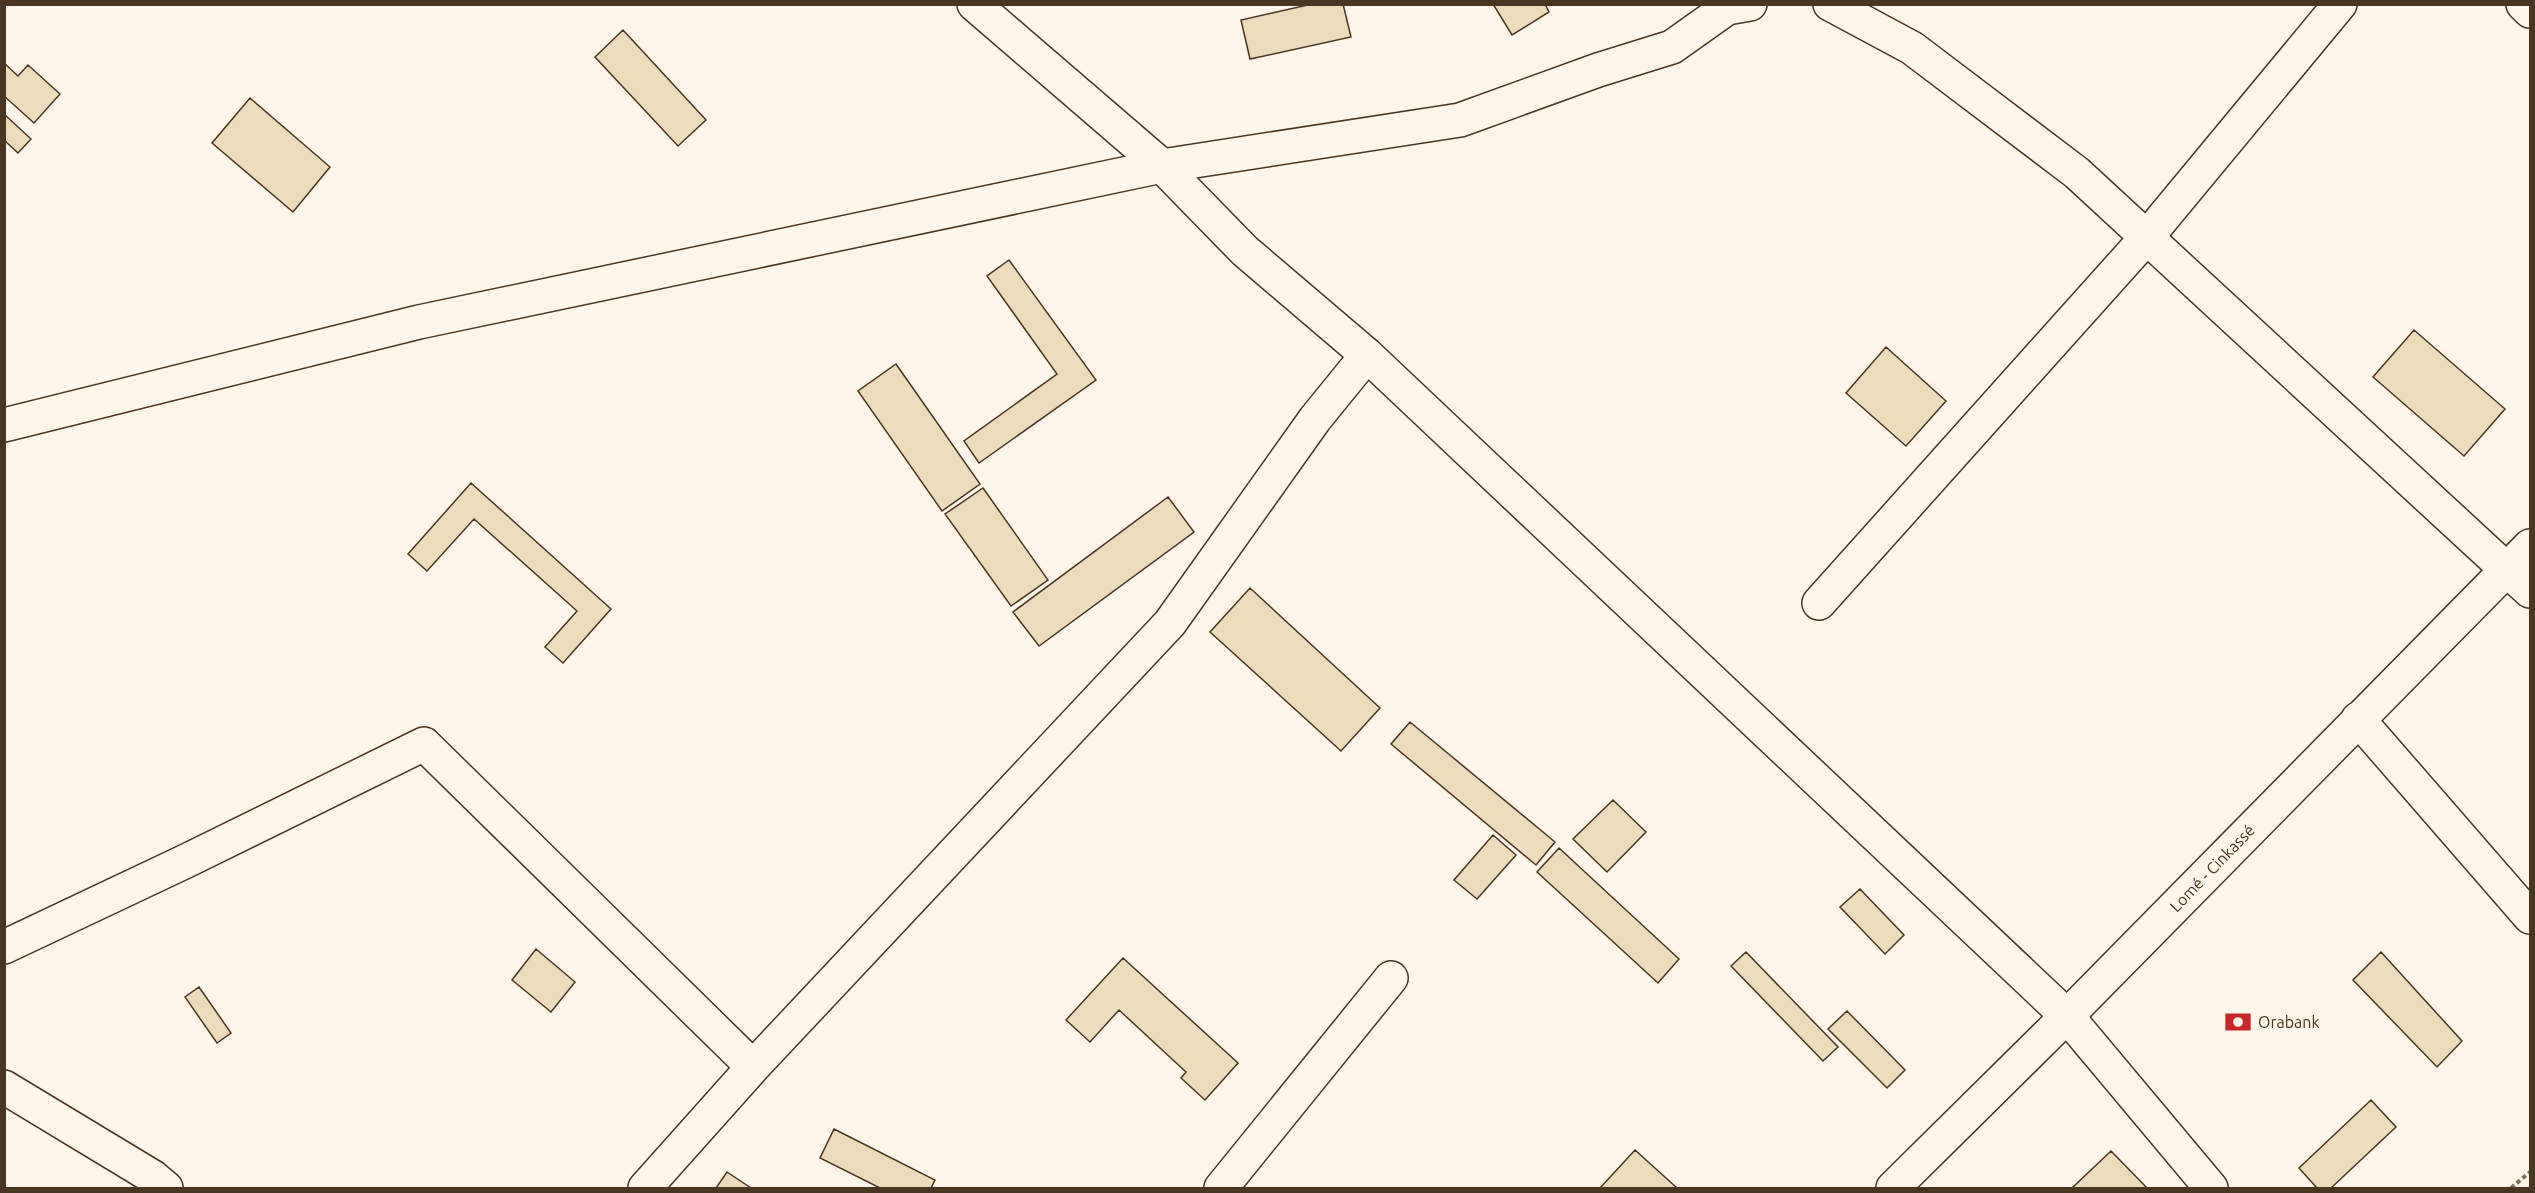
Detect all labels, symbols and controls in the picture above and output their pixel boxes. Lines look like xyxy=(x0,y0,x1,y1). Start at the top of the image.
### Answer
street label: Lomé - Cinkassé xyxy=(2166,821,2258,915)
bank icon: Orabank xyxy=(2223,1007,2253,1037)
place label: Orabank xyxy=(2258,1013,2320,1031)

